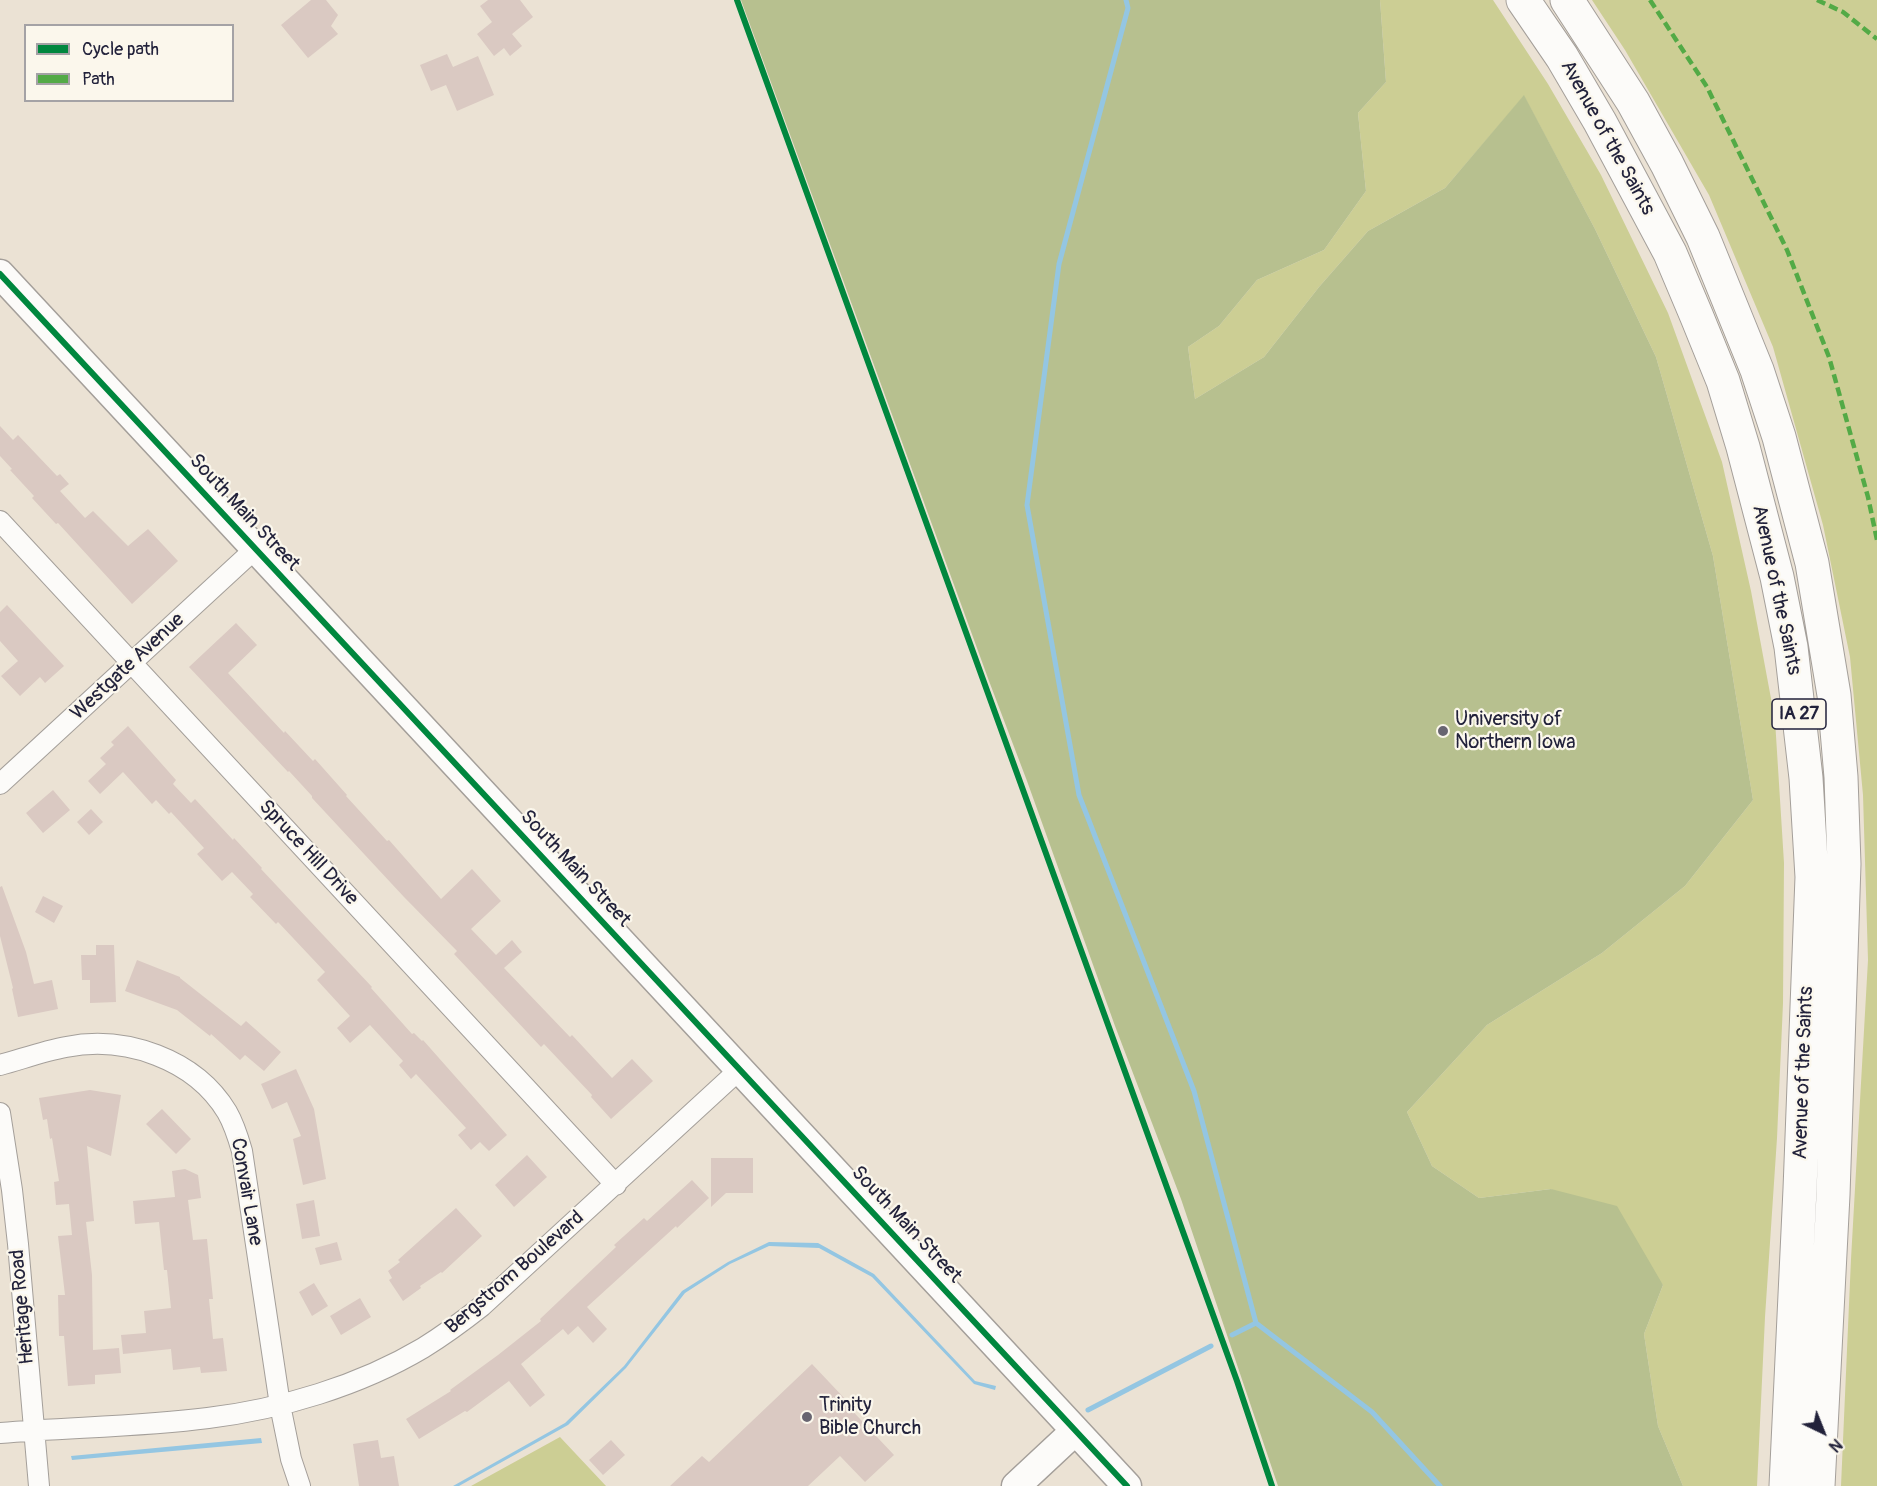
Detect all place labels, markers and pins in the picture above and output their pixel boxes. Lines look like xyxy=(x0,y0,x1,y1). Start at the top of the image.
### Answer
place label: University of Northern Iowa xyxy=(1455,708,1575,755)
marker: University of Northern Iowa xyxy=(1436,724,1450,738)
place label: Trinity Bible Church xyxy=(819,1394,921,1441)
marker: Trinity Bible Church xyxy=(800,1410,814,1424)

